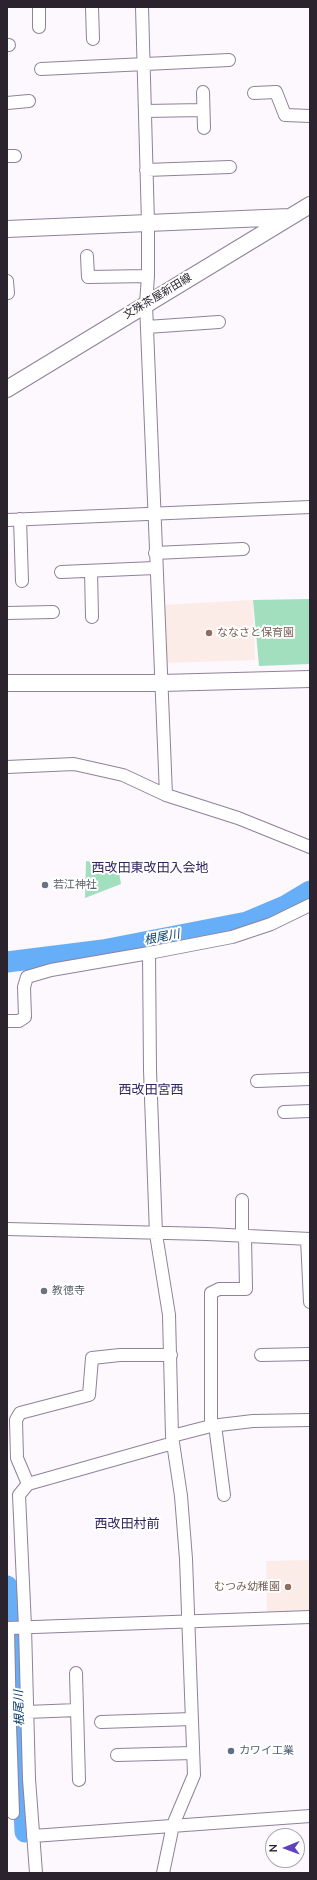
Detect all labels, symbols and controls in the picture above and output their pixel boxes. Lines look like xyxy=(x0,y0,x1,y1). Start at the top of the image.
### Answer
street label: 文殊茶屋新田線 xyxy=(122,272,194,322)
place label: ななさと保育園 xyxy=(217,626,294,640)
marker: ななさと保育園 xyxy=(204,628,214,638)
district label: 西改田東改田入会地 xyxy=(92,861,208,877)
place label: 若江神社 xyxy=(53,878,97,892)
marker: 若江神社 xyxy=(40,880,50,890)
water label: 根尾川 xyxy=(143,927,181,949)
district label: 西改田宮西 xyxy=(119,1083,183,1099)
place label: 教徳寺 xyxy=(52,1284,85,1298)
marker: 教徳寺 xyxy=(39,1286,49,1296)
district label: 西改田村前 xyxy=(95,1517,159,1533)
place label: むつみ幼稚園 xyxy=(214,1580,280,1594)
marker: むつみ幼稚園 xyxy=(283,1582,293,1592)
water label: 根尾川 xyxy=(12,1690,28,1726)
place label: カワイ工業 xyxy=(239,1744,294,1758)
marker: カワイ工業 xyxy=(226,1746,236,1756)
north arrow xyxy=(265,1828,305,1868)
text: N xyxy=(266,1844,281,1852)

